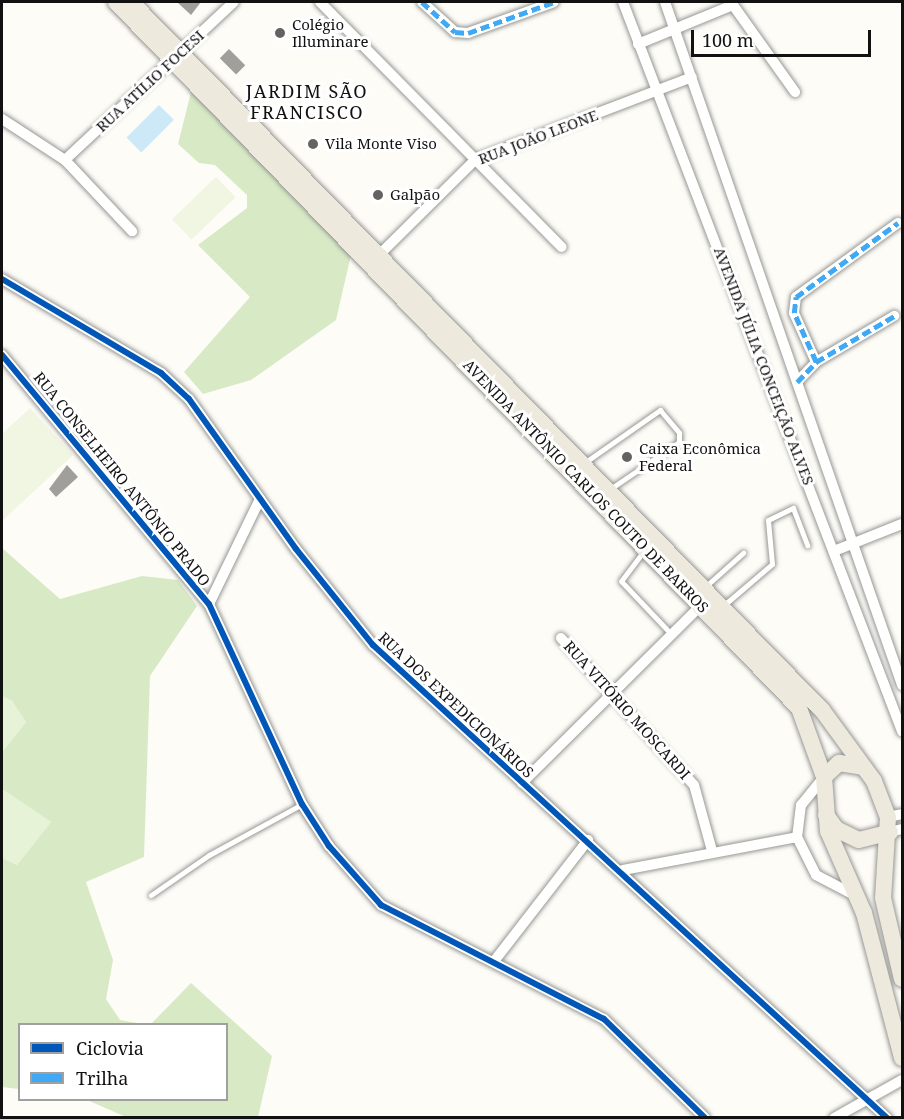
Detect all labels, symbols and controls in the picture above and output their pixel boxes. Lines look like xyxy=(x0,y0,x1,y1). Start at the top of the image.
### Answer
place label: Colégio Illuminare xyxy=(292,15,369,50)
scale bar xyxy=(694,18,874,56)
street label: RUA ATÍLIO FOCESI xyxy=(92,26,208,136)
marker: Colégio Illuminare xyxy=(273,26,287,40)
text: 100 m xyxy=(702,28,754,52)
district label: JARDIM SÃO FRANCISCO xyxy=(246,81,368,124)
street label: RUA JOÃO LEONE xyxy=(476,106,600,168)
place label: Vila Monte Viso xyxy=(325,135,437,153)
marker: Vila Monte Viso xyxy=(306,137,320,151)
place label: Galpão xyxy=(390,186,440,204)
marker: Galpão xyxy=(371,188,385,202)
street label: AVENIDA JÚLIA CONCEIÇÃO ALVES xyxy=(710,244,818,488)
street label: AVENIDA ANTÔNIO CARLOS COUTO DE BARROS xyxy=(460,356,712,616)
street label: RUA CONSELHEIRO ANTÔNIO PRADO xyxy=(30,368,214,590)
place label: Caixa Econômica Federal xyxy=(639,439,761,474)
marker: Caixa Econômica Federal xyxy=(620,450,634,464)
street label: RUA DOS EXPEDICIONÁRIOS xyxy=(375,628,537,782)
street label: RUA VITÓRIO MOSCARDI xyxy=(560,637,694,783)
legend xyxy=(18,1023,228,1101)
text: Ciclovia xyxy=(76,1036,144,1060)
text: Trilha xyxy=(76,1066,128,1090)

